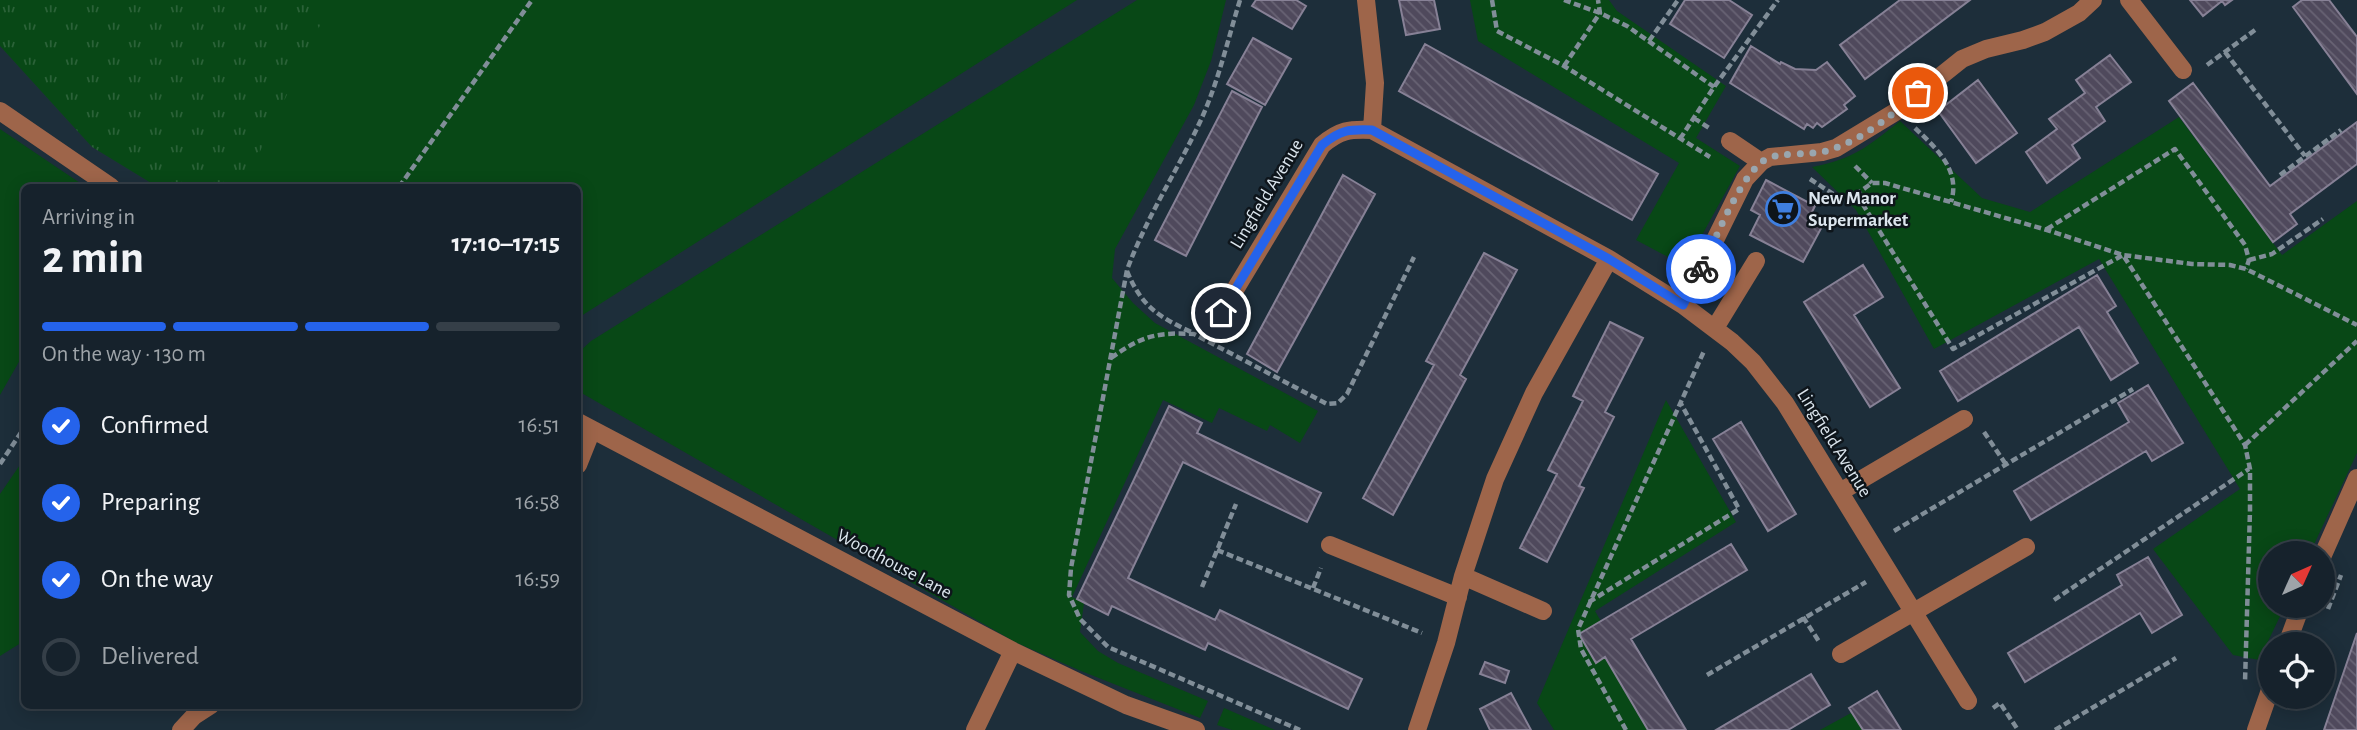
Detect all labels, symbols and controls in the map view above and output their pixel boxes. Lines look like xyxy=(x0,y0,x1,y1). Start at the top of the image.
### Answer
pin xyxy=(1888,63,1948,123)
icon: bag xyxy=(1899,74,1937,112)
street label: Lingfield Avenue xyxy=(1227,136,1307,252)
place label: New Manor Supermarket xyxy=(1808,189,1909,230)
supermarket icon: New Manor Supermarket xyxy=(1764,190,1802,228)
text: Arriving in xyxy=(42,206,135,229)
text: 17:10–17:15 xyxy=(451,230,560,256)
courier xyxy=(1666,234,1736,304)
text: 2 min xyxy=(42,235,144,281)
icon: bike xyxy=(1682,250,1720,288)
pin xyxy=(1191,283,1251,343)
icon: home xyxy=(1202,294,1240,332)
text: On the way · 130 m xyxy=(42,343,206,366)
street label: Lingfield Avenue xyxy=(1793,385,1875,501)
icon: check xyxy=(42,407,80,445)
text: Confirmed xyxy=(101,412,209,438)
text: 16:51 xyxy=(518,414,560,437)
icon: check xyxy=(42,484,80,522)
text: Preparing xyxy=(101,489,200,515)
text: 16:58 xyxy=(515,491,560,514)
street label: Woodhouse Lane xyxy=(833,526,955,602)
north arrow xyxy=(2258,541,2334,618)
map controls xyxy=(2258,541,2335,709)
icon: check xyxy=(42,561,80,599)
text: On the way xyxy=(101,566,213,592)
text: 16:59 xyxy=(516,568,560,591)
button: locate xyxy=(2258,632,2335,709)
text: Delivered xyxy=(101,643,199,669)

